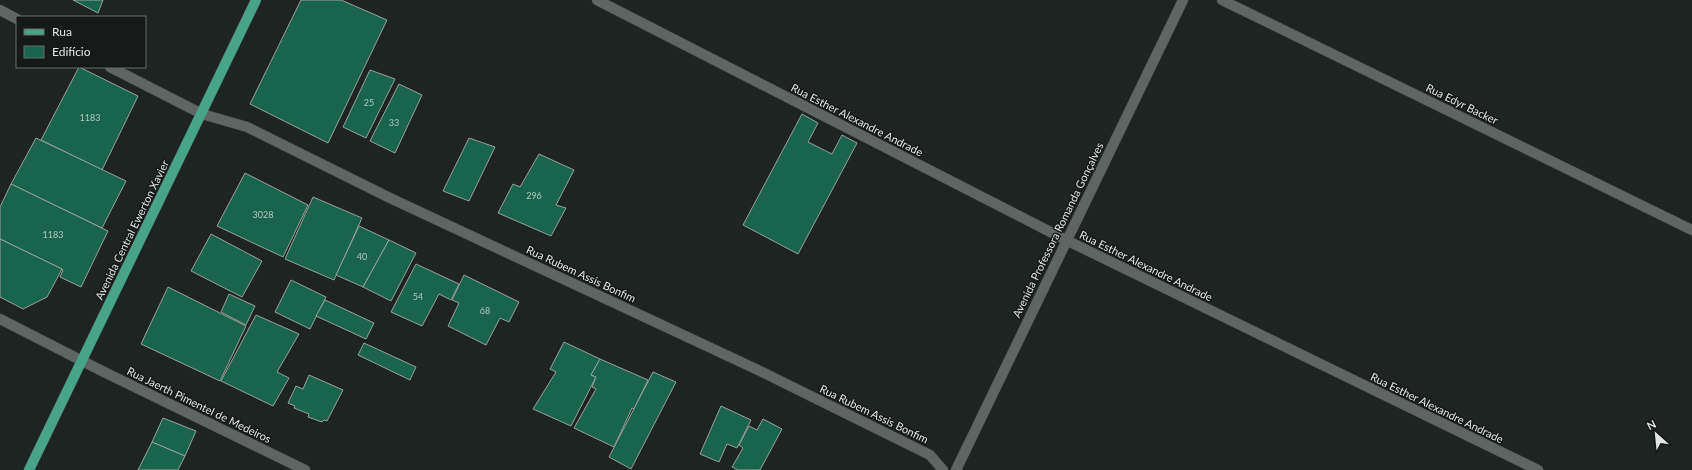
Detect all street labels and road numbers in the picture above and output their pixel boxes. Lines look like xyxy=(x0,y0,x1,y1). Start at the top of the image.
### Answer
street label: Rua Esther Alexandre Andrade xyxy=(789,81,926,159)
street label: Rua Edyr Backer xyxy=(1424,81,1500,127)
street label: Avenida Professora Romanda Gonçalves xyxy=(1009,140,1106,319)
street label: Avenida Central Ewerton Xavier xyxy=(92,158,171,302)
street label: Rua Esther Alexandre Andrade xyxy=(1078,228,1215,304)
street label: Rua Rubem Assis Bonfim xyxy=(524,242,638,305)
street label: Rua Jaerth Pimentel de Medeiros xyxy=(125,364,274,445)
street label: Rua Esther Alexandre Andrade xyxy=(1369,370,1506,446)
street label: Rua Rubem Assis Bonfim xyxy=(818,382,931,446)

